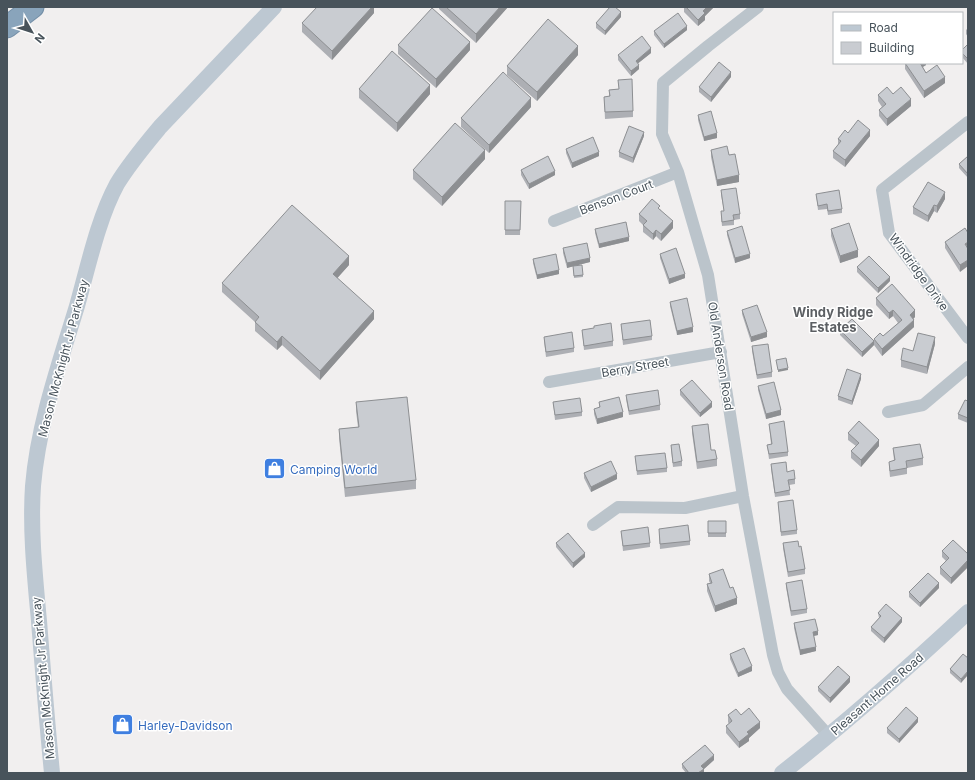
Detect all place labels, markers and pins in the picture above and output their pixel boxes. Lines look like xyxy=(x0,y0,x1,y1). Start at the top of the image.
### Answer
shop icon: Camping World xyxy=(261,456,287,482)
place label: Camping World xyxy=(290,462,377,477)
shop icon: Harley-Davidson xyxy=(109,712,135,738)
place label: Harley-Davidson xyxy=(138,718,233,733)

